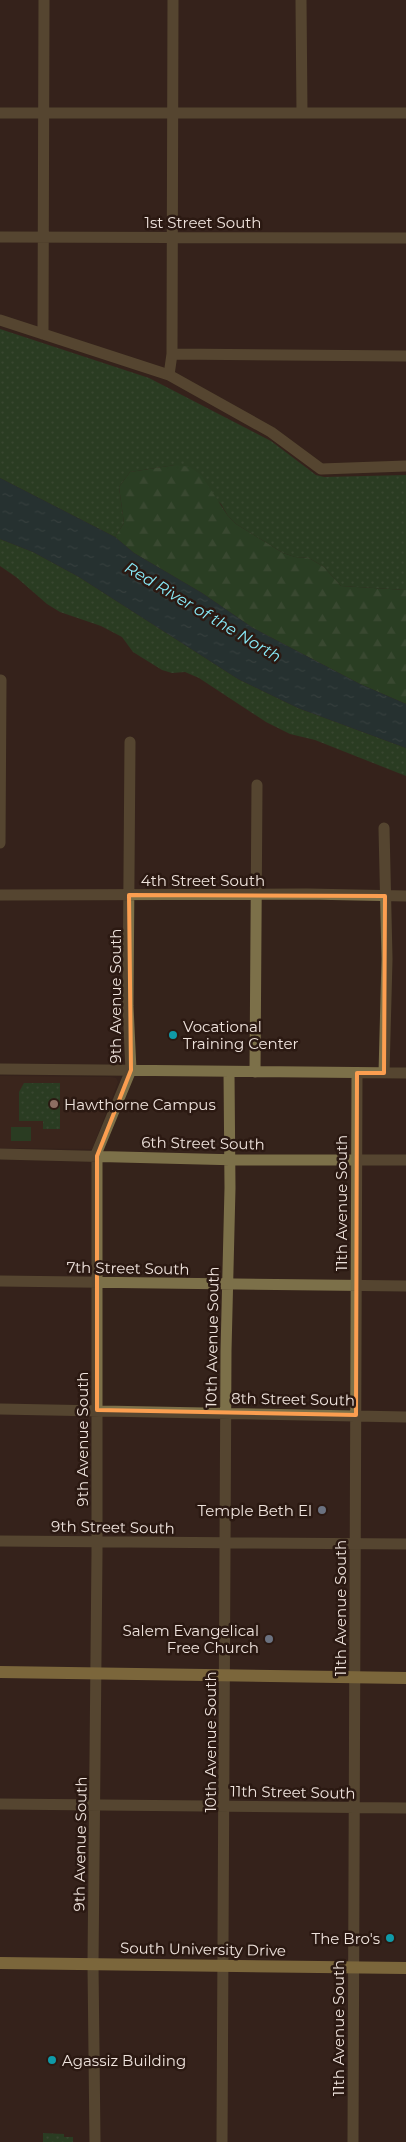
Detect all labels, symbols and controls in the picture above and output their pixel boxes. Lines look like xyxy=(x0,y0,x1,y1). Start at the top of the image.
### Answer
street label: 1st Street South xyxy=(145,213,261,232)
water label: Red River of the North xyxy=(122,558,284,666)
street label: 4th Street South xyxy=(141,871,265,890)
street label: 9th Avenue South xyxy=(106,929,125,1063)
place label: Vocational Training Center xyxy=(183,1017,299,1053)
marker: Vocational Training Center xyxy=(167,1029,179,1041)
place label: Hawthorne Campus xyxy=(64,1095,216,1114)
marker: Hawthorne Campus xyxy=(48,1098,60,1110)
street label: 6th Street South xyxy=(141,1132,265,1154)
street label: 11th Avenue South xyxy=(332,1135,351,1271)
street label: 7th Street South xyxy=(66,1257,190,1279)
street label: 10th Avenue South xyxy=(201,1266,223,1408)
street label: 9th Avenue South xyxy=(73,1372,92,1506)
street label: 8th Street South xyxy=(231,1388,355,1410)
place label: Temple Beth El xyxy=(197,1501,312,1520)
marker: Temple Beth El xyxy=(316,1504,328,1516)
street label: 9th Street South xyxy=(51,1516,175,1538)
street label: 11th Avenue South xyxy=(331,1540,350,1676)
place label: Salem Evangelical Free Church xyxy=(123,1621,259,1657)
marker: Salem Evangelical Free Church xyxy=(263,1633,275,1645)
street label: 10th Avenue South xyxy=(201,1671,220,1813)
street label: 9th Avenue South xyxy=(69,1776,91,1912)
street label: 11th Street South xyxy=(230,1781,356,1803)
place label: The Bro's xyxy=(312,1929,380,1948)
marker: The Bro's xyxy=(384,1932,396,1944)
street label: South University Drive xyxy=(120,1938,286,1960)
street label: 11th Avenue South xyxy=(329,1960,348,2096)
place label: Agassiz Building xyxy=(62,2051,186,2070)
marker: Agassiz Building xyxy=(46,2054,58,2066)

